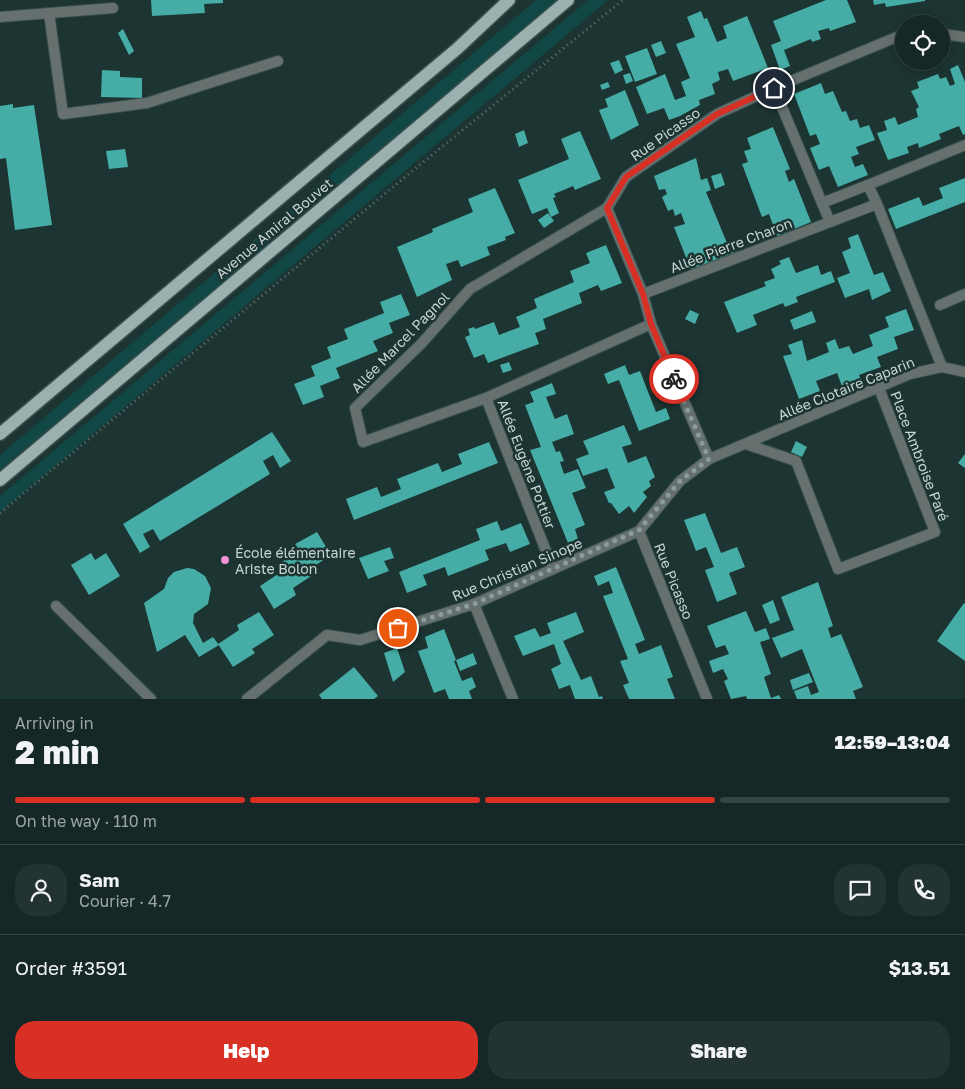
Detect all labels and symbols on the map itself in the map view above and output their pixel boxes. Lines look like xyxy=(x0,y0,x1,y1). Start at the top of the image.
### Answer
pin xyxy=(753,67,795,109)
street label: Rue Picasso xyxy=(627,104,703,164)
street label: Avenue Amiral Bouvet xyxy=(212,174,336,282)
street label: Allée Pierre Charon xyxy=(668,214,794,276)
street label: Allée Marcel Pagnol xyxy=(347,288,453,396)
street label: Allée Clotaire Caparin xyxy=(775,353,917,423)
courier xyxy=(649,354,699,404)
street label: Place Ambroise Paré xyxy=(887,388,953,524)
street label: Allée Eugène Pottier xyxy=(494,397,560,532)
street label: Rue Christian Sinope xyxy=(449,534,585,604)
street label: Rue Picasso xyxy=(651,540,697,622)
place label: École élémentaire Ariste Bolon xyxy=(235,544,356,577)
marker: École élémentaire Ariste Bolon xyxy=(219,554,231,566)
pin xyxy=(377,607,419,649)

